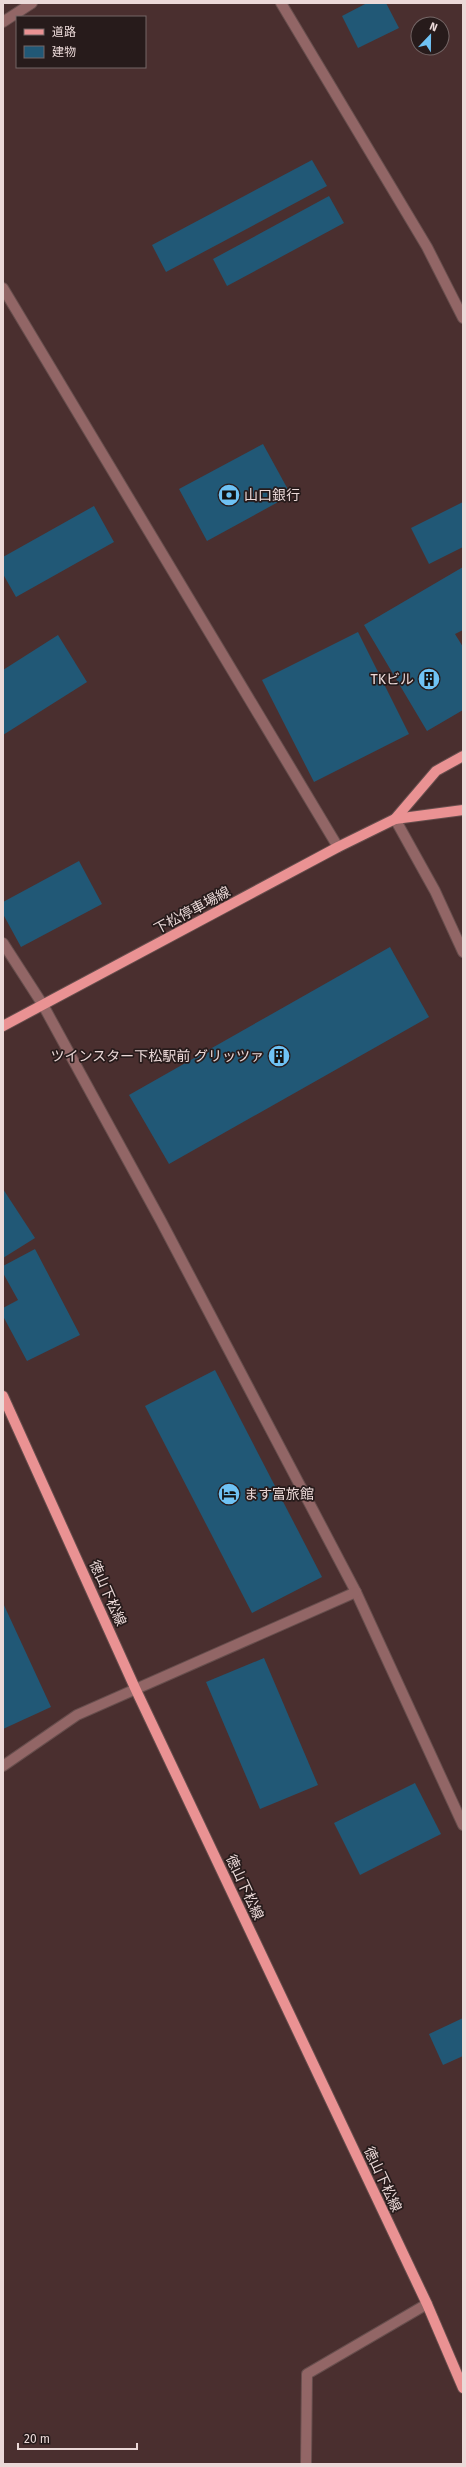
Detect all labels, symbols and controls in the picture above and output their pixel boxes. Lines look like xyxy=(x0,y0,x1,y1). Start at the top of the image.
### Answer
legend xyxy=(16,16,146,68)
north arrow xyxy=(410,16,450,56)
text: N xyxy=(428,20,439,35)
text: 道路 xyxy=(52,25,76,39)
text: 建物 xyxy=(52,45,76,59)
bank icon: 山口銀行 xyxy=(216,482,242,508)
place label: 山口銀行 xyxy=(244,487,300,504)
building icon: TKビル xyxy=(416,666,442,692)
place label: TKビル xyxy=(371,671,414,688)
street label: 下松停車場線 xyxy=(151,883,233,938)
building icon: ツインスター下松駅前 グリッツァ xyxy=(266,1043,292,1069)
place label: ツインスター下松駅前 グリッツァ xyxy=(51,1048,264,1065)
hotel icon: ます富旅館 xyxy=(216,1481,242,1507)
place label: ます富旅館 xyxy=(244,1486,314,1503)
street label: 徳山下松線 xyxy=(86,1558,130,1629)
street label: 徳山下松線 xyxy=(222,1852,267,1923)
street label: 徳山下松線 xyxy=(360,2144,405,2215)
scale bar xyxy=(18,2425,137,2451)
text: 20 m xyxy=(24,2432,50,2446)

